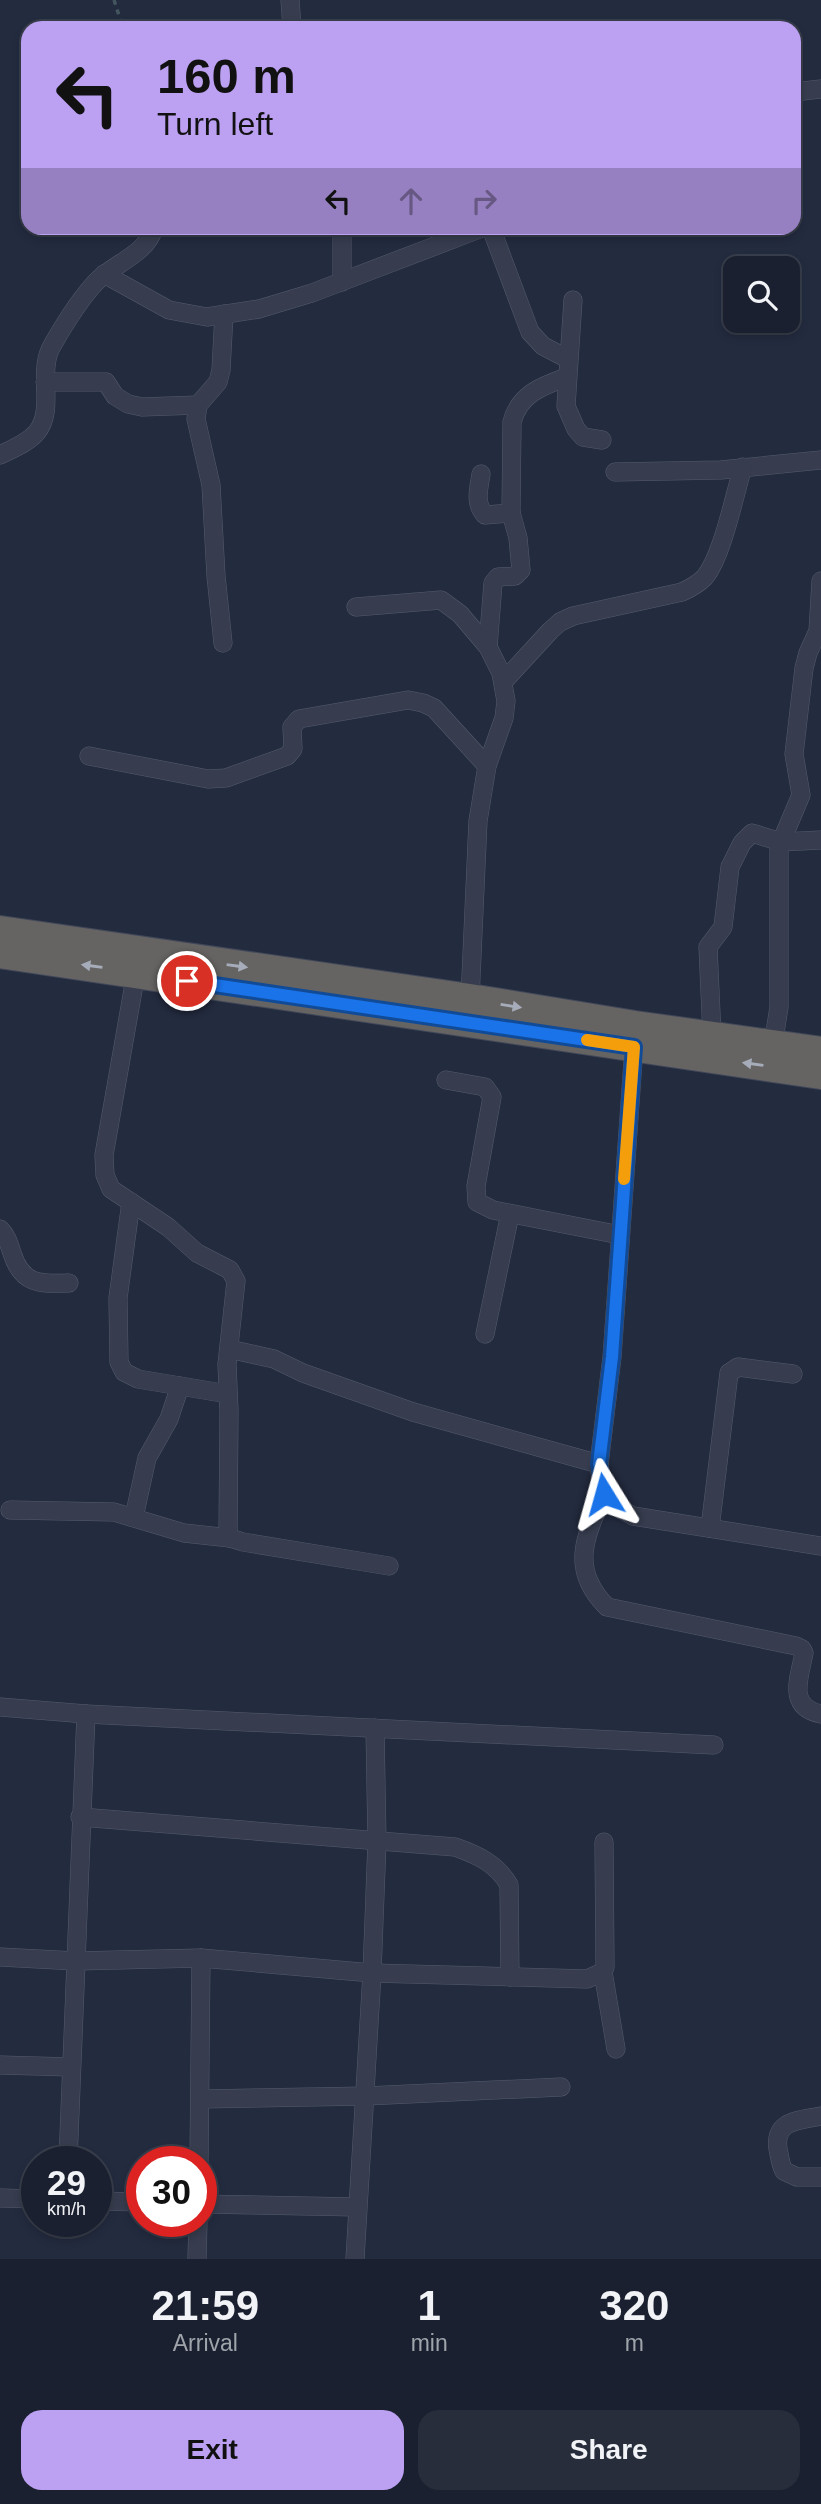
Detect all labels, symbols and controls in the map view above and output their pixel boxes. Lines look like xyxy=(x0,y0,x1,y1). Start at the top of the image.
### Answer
icon: left xyxy=(42,49,133,140)
text: 160 m xyxy=(157,49,296,103)
text: Turn left xyxy=(157,106,273,142)
icon: left xyxy=(319,182,357,220)
icon: ahead xyxy=(392,182,430,220)
icon: right xyxy=(465,182,503,220)
map controls xyxy=(723,256,800,333)
button: search xyxy=(723,256,800,333)
pin xyxy=(157,951,217,1011)
one-way arrow xyxy=(226,960,248,971)
one-way arrow xyxy=(81,961,103,972)
icon: arrive xyxy=(168,962,206,1000)
one-way arrow xyxy=(500,1001,522,1012)
one-way arrow xyxy=(742,1059,764,1070)
position arrow xyxy=(567,1457,641,1531)
speed limit sign: 30 xyxy=(126,2146,217,2237)
text: 29 xyxy=(47,2163,86,2202)
text: km/h xyxy=(47,2199,86,2219)
text: 21:59 xyxy=(152,2282,259,2329)
text: 1 xyxy=(417,2282,441,2329)
text: 320 xyxy=(599,2282,669,2329)
text: Arrival xyxy=(173,2330,238,2356)
text: min xyxy=(411,2330,448,2356)
text: m xyxy=(625,2330,644,2356)
button: Exit xyxy=(21,2410,404,2490)
button: Share xyxy=(418,2410,800,2490)

